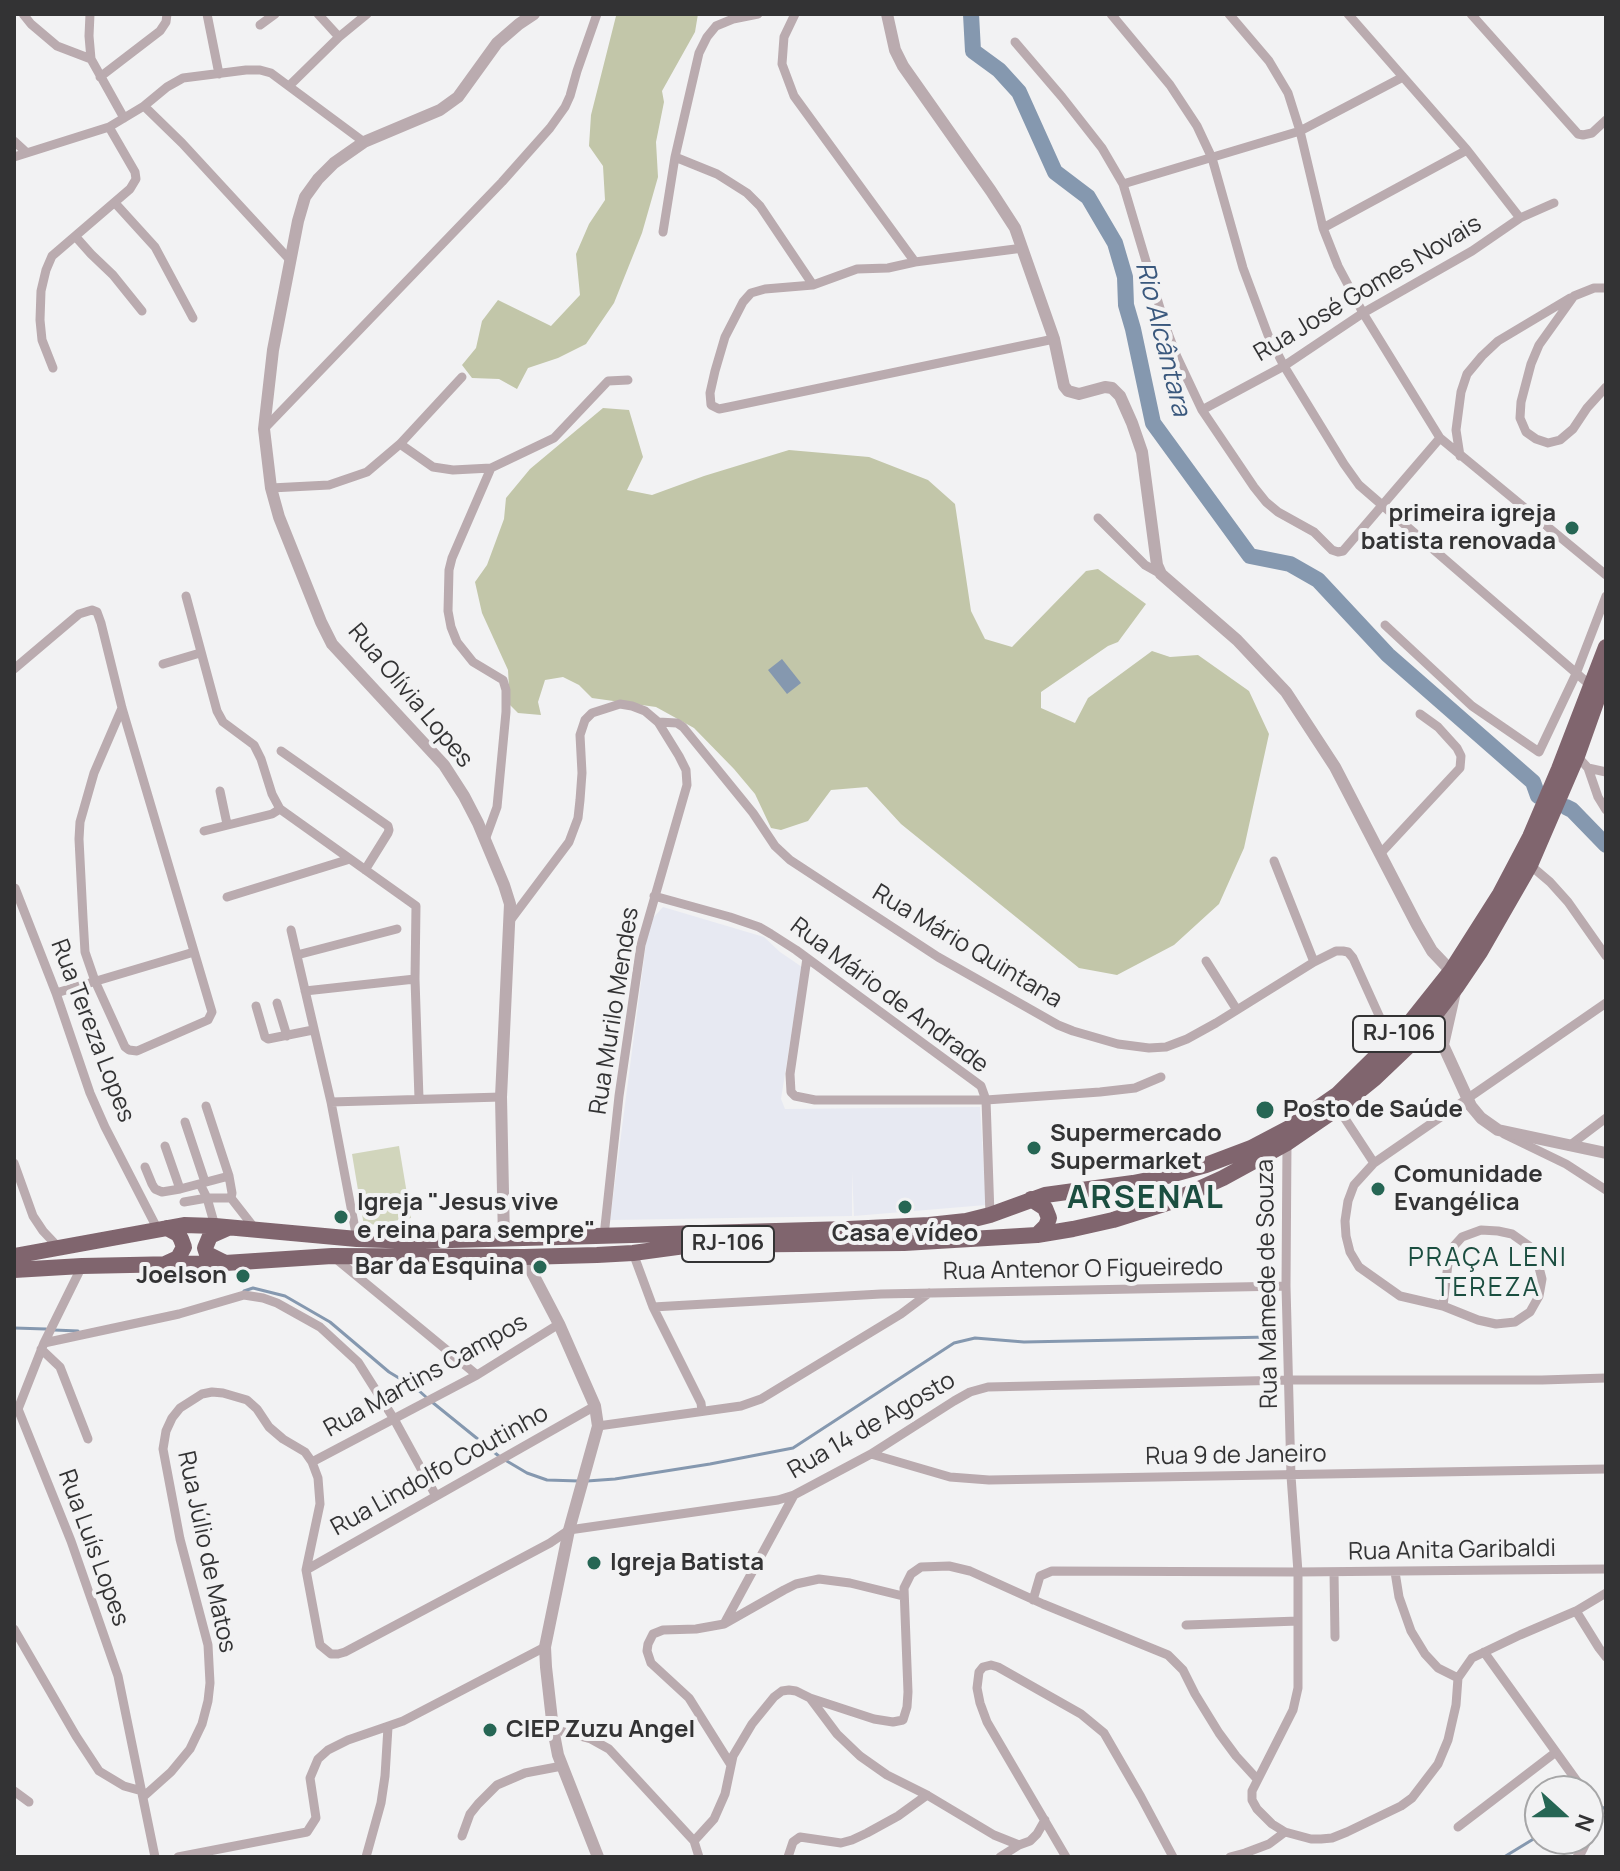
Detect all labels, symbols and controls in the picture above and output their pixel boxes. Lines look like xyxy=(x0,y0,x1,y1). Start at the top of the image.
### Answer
street label: Rua José Gomes Novais xyxy=(1249,210,1487,368)
water label: Rio Alcântara xyxy=(1128,259,1196,419)
place label: primeira igreja batista renovada xyxy=(1361,500,1556,556)
marker: primeira igreja batista renovada xyxy=(1563,519,1581,537)
street label: Rua Olívia Lopes xyxy=(341,618,479,774)
street label: Rua Mário Quintana xyxy=(867,879,1067,1015)
street label: Rua Murilo Mendes xyxy=(584,905,646,1117)
street label: Rua Mário de Andrade xyxy=(784,912,994,1080)
street label: Rua Tereza Lopes xyxy=(44,935,140,1127)
road number: RJ-106 xyxy=(1353,1016,1445,1052)
place label: Posto de Saúde xyxy=(1283,1096,1463,1124)
marker: Posto de Saúde xyxy=(1254,1099,1276,1121)
place label: Supermercado Supermarket xyxy=(1050,1120,1222,1176)
marker: Supermercado Supermarket xyxy=(1025,1139,1043,1157)
street label: Rua Mamede de Souza xyxy=(1251,1159,1285,1409)
place label: Comunidade Evangélica xyxy=(1394,1161,1543,1217)
district label: ARSENAL xyxy=(1067,1180,1225,1218)
marker: Comunidade Evangélica xyxy=(1369,1180,1387,1198)
place label: Igreja "Jesus vive e reina para sempre" xyxy=(357,1189,595,1245)
marker: Casa e vídeo xyxy=(896,1198,914,1216)
marker: Igreja "Jesus vive e reina para sempre" xyxy=(332,1208,350,1226)
place label: Casa e vídeo xyxy=(832,1220,978,1248)
road number: RJ-106 xyxy=(682,1226,774,1262)
district label: PRAÇA LENI TEREZA xyxy=(1408,1243,1568,1304)
place label: Bar da Esquina xyxy=(355,1253,524,1281)
street label: Rua Antenor O Figueiredo xyxy=(943,1253,1223,1287)
marker: Bar da Esquina xyxy=(531,1258,549,1276)
place label: Joelson xyxy=(136,1262,227,1290)
marker: Joelson xyxy=(234,1267,252,1285)
street label: Rua Martins Campos xyxy=(319,1308,533,1444)
street label: Rua 14 de Agosto xyxy=(783,1366,961,1486)
street label: Rua Lindolfo Coutinho xyxy=(326,1399,554,1543)
street label: Rua 9 de Janeiro xyxy=(1145,1440,1327,1472)
street label: Rua Júlio de Matos xyxy=(171,1449,241,1655)
street label: Rua Luís Lopes xyxy=(51,1466,135,1630)
street label: Rua Anita Garibaldi xyxy=(1348,1535,1556,1567)
place label: Igreja Batista xyxy=(610,1549,764,1577)
marker: Igreja Batista xyxy=(585,1554,603,1572)
place label: CIEP Zuzu Angel xyxy=(506,1716,695,1744)
marker: CIEP Zuzu Angel xyxy=(481,1721,499,1739)
north arrow xyxy=(1524,1775,1604,1855)
text: N xyxy=(1568,1810,1601,1836)

